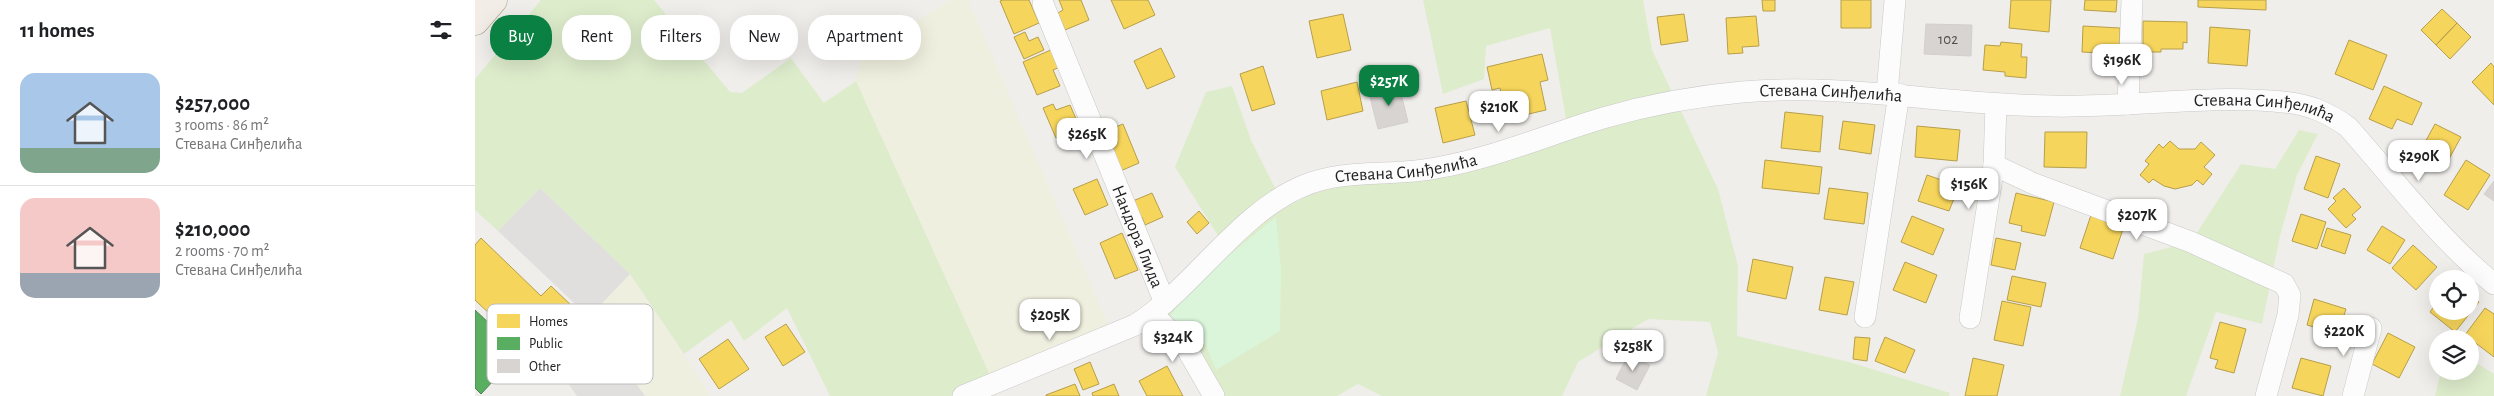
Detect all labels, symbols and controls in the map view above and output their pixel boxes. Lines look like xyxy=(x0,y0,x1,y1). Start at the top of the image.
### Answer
chip: Buy xyxy=(490,15,552,60)
chip: Rent xyxy=(562,15,631,60)
chip: Filters xyxy=(641,15,720,60)
chip: New xyxy=(730,15,798,60)
chip: Apartment xyxy=(808,15,921,60)
icon: filters xyxy=(427,16,455,44)
text: 11 homes xyxy=(20,20,95,41)
house number: 102 xyxy=(1938,32,1958,47)
pin: $196K xyxy=(2087,44,2157,86)
text: $196K xyxy=(2103,52,2141,68)
pin: $257K xyxy=(1354,64,1424,107)
text: $257K xyxy=(1370,73,1408,89)
street label: Стевана Синђелића xyxy=(1759,82,1903,106)
pin: $210K xyxy=(1464,90,1534,133)
street label: Стевана Синђелића xyxy=(2193,91,2338,127)
icon: home xyxy=(60,93,120,153)
text: $257,000 xyxy=(175,93,250,114)
text: $210K xyxy=(1480,99,1518,115)
text: 3 rooms · 86 m² xyxy=(175,117,269,133)
pin: $265K xyxy=(1052,118,1122,160)
text: $265K xyxy=(1068,126,1106,142)
text: Стевана Синђелића xyxy=(175,136,302,152)
pin: $290K xyxy=(2384,140,2454,182)
text: $290K xyxy=(2399,148,2439,164)
street label: Стевана Синђелића xyxy=(1334,151,1479,187)
pin: $156K xyxy=(1934,168,2004,210)
text: $156K xyxy=(1951,176,1987,192)
street label: Нандора Глида xyxy=(1108,183,1166,291)
pin: $207K xyxy=(2102,198,2172,241)
text: $207K xyxy=(2117,207,2157,223)
icon: home xyxy=(60,218,120,278)
text: $210,000 xyxy=(175,219,250,240)
text: 2 rooms · 70 m² xyxy=(175,243,269,259)
text: Стевана Синђелића xyxy=(175,262,302,278)
map controls xyxy=(2429,270,2479,380)
button: locate xyxy=(2429,270,2479,320)
pin: $205K xyxy=(1015,298,1085,341)
legend xyxy=(487,304,653,384)
text: $205K xyxy=(1030,307,1070,323)
pin: $220K xyxy=(2309,314,2379,357)
text: Homes xyxy=(529,315,568,329)
pin: $324K xyxy=(1138,320,1208,363)
text: $220K xyxy=(2324,323,2364,339)
text: $324K xyxy=(1153,329,1193,345)
pin: $258K xyxy=(1598,330,1668,372)
button: layers xyxy=(2429,330,2479,380)
text: Public xyxy=(529,337,563,351)
text: $258K xyxy=(1614,338,1652,354)
text: Other xyxy=(529,360,561,374)

